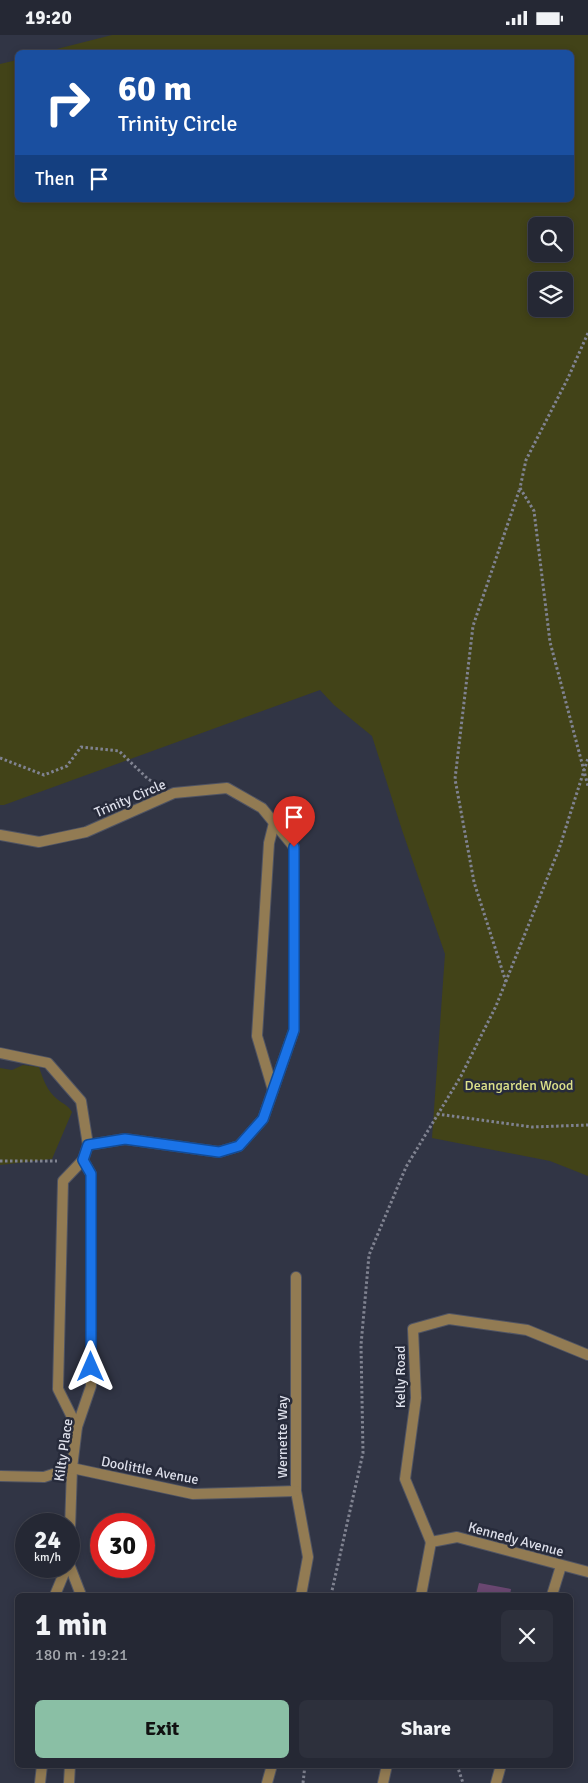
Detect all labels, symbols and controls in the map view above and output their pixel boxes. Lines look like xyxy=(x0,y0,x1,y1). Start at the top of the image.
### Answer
text: 19:20 xyxy=(25,6,72,30)
text: 60 m xyxy=(118,67,192,110)
icon: right xyxy=(35,70,100,135)
text: Trinity Circle xyxy=(118,110,238,137)
icon: arrive xyxy=(85,165,113,193)
text: Then xyxy=(35,167,75,191)
map controls xyxy=(528,217,573,317)
button: search xyxy=(528,217,573,262)
button: layers xyxy=(528,272,573,317)
street label: Trinity Circle xyxy=(92,776,169,821)
pin xyxy=(273,796,315,847)
icon: arrive xyxy=(280,803,308,831)
park label: Deangarden Wood xyxy=(465,1077,573,1094)
position arrow xyxy=(64,1340,116,1392)
street label: Kelly Road xyxy=(392,1346,409,1408)
street label: Wernette Way xyxy=(274,1395,291,1478)
street label: Kilty Place xyxy=(51,1418,76,1483)
street label: Doolittle Avenue xyxy=(100,1453,200,1488)
speed limit sign: 30 xyxy=(90,1513,155,1578)
street label: Kennedy Avenue xyxy=(466,1519,566,1560)
text: 24 xyxy=(34,1524,61,1555)
text: km/h xyxy=(34,1550,61,1565)
text: 1 min xyxy=(35,1607,107,1644)
button: close xyxy=(501,1610,553,1662)
text: 180 m · 19:21 xyxy=(35,1645,128,1665)
button: Exit xyxy=(35,1700,289,1758)
button: Share xyxy=(299,1700,553,1758)

